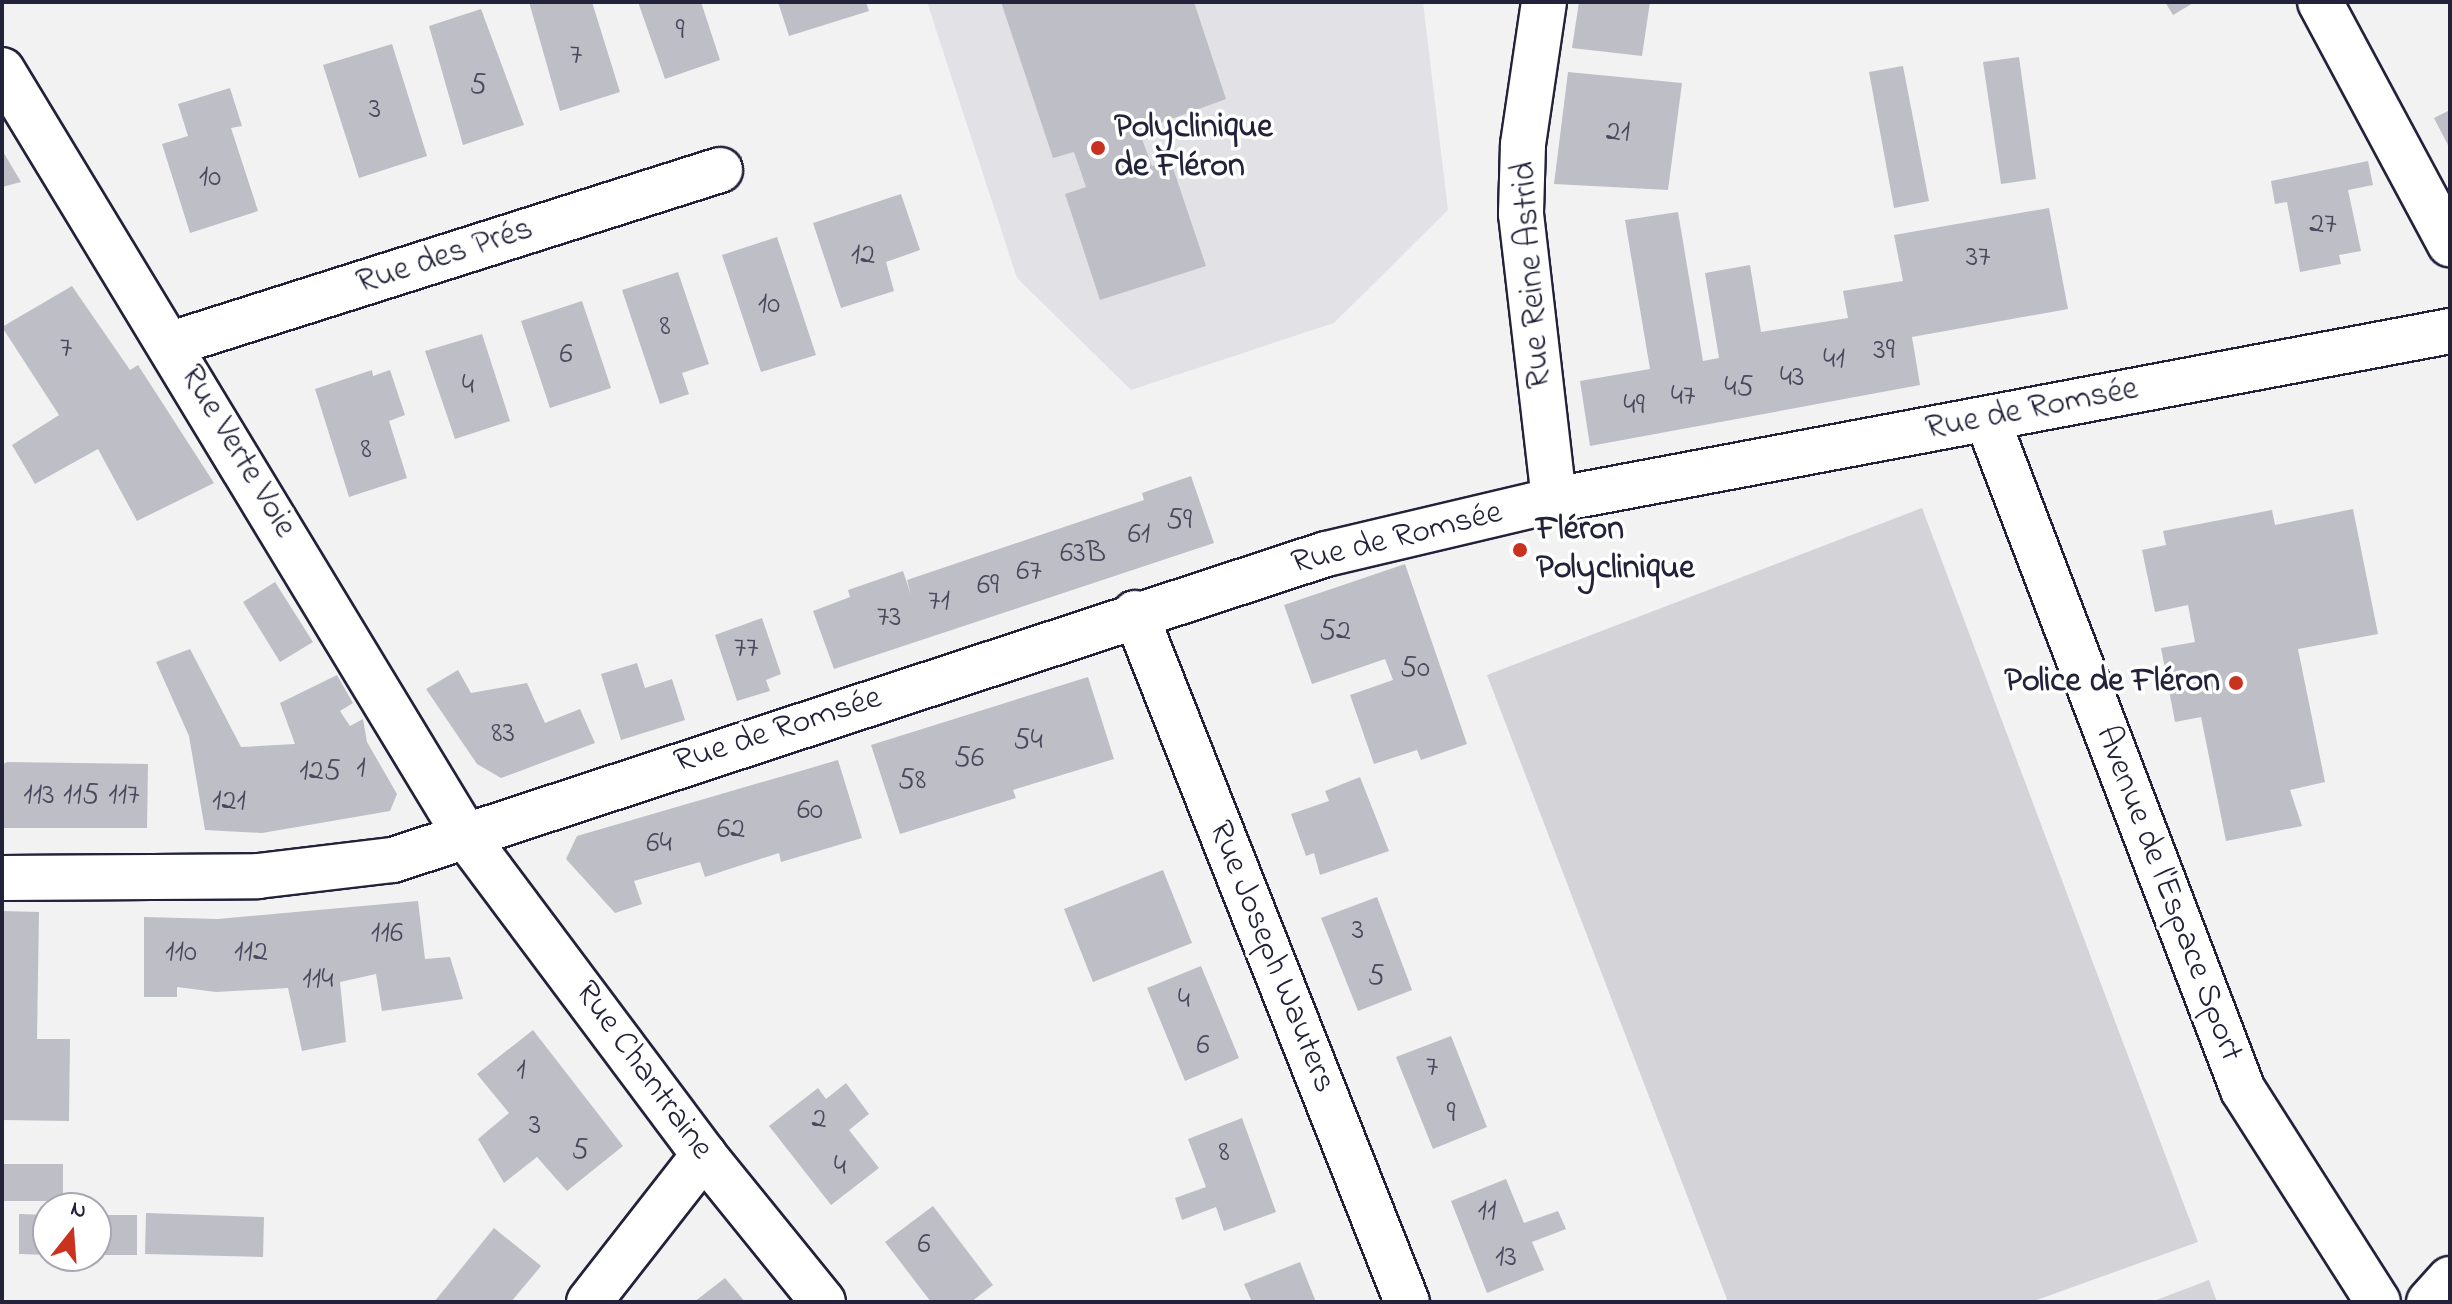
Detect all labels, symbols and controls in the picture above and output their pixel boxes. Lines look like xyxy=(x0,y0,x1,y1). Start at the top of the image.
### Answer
house number: 9 xyxy=(675,13,685,49)
house number: 7 xyxy=(570,38,582,74)
house number: 5 xyxy=(469,68,487,104)
house number: 3 xyxy=(369,92,381,128)
place label: Polyclinique de Fléron xyxy=(1114,108,1272,188)
house number: 21 xyxy=(1606,115,1630,151)
marker: Polyclinique de Fléron xyxy=(1089,139,1107,157)
house number: 10 xyxy=(199,160,221,196)
street label: Rue Reine Astrid xyxy=(1505,160,1561,390)
house number: 27 xyxy=(2309,207,2337,243)
street label: Rue des Prés xyxy=(352,209,538,305)
house number: 12 xyxy=(851,238,875,274)
house number: 37 xyxy=(1966,240,1990,276)
house number: 10 xyxy=(758,287,780,323)
house number: 8 xyxy=(659,309,671,345)
house number: 7 xyxy=(60,331,72,367)
house number: 39 xyxy=(1873,333,1895,369)
house number: 6 xyxy=(559,337,573,373)
house number: 41 xyxy=(1823,342,1845,378)
street label: Rue Verte Voie xyxy=(170,358,304,546)
house number: 43 xyxy=(1780,360,1804,396)
house number: 4 xyxy=(462,368,474,404)
street label: Rue de Romsée xyxy=(1922,369,2142,451)
house number: 45 xyxy=(1724,370,1754,406)
house number: 47 xyxy=(1671,379,1695,415)
house number: 49 xyxy=(1623,388,1645,424)
house number: 8 xyxy=(360,432,372,468)
street label: Rue de Romsée xyxy=(1288,493,1506,585)
house number: 59 xyxy=(1166,503,1192,539)
place label: Fléron Polyclinique xyxy=(1536,510,1694,590)
house number: 61 xyxy=(1128,517,1150,553)
house number: 63B xyxy=(1060,536,1106,572)
marker: Fléron Polyclinique xyxy=(1511,541,1529,559)
house number: 67 xyxy=(1016,554,1042,590)
house number: 69 xyxy=(977,568,999,604)
house number: 71 xyxy=(928,584,950,620)
house number: 73 xyxy=(877,600,901,636)
house number: 52 xyxy=(1319,614,1351,650)
house number: 77 xyxy=(734,631,758,667)
house number: 50 xyxy=(1400,651,1430,687)
place label: Police de Fléron xyxy=(2004,663,2220,703)
marker: Police de Fléron xyxy=(2227,674,2245,692)
street label: Rue de Romsée xyxy=(669,678,887,784)
house number: 83 xyxy=(491,716,515,752)
street label: Avenue de l'Espace Sport xyxy=(2085,721,2251,1067)
house number: 54 xyxy=(1013,723,1043,759)
house number: 56 xyxy=(954,741,984,777)
house number: 1 xyxy=(356,751,366,787)
house number: 125 xyxy=(299,754,341,790)
house number: 58 xyxy=(898,763,926,799)
house number: 113 xyxy=(23,778,55,814)
house number: 115 xyxy=(63,778,99,814)
house number: 117 xyxy=(108,778,140,814)
house number: 121 xyxy=(212,784,246,820)
house number: 60 xyxy=(797,793,823,829)
house number: 62 xyxy=(717,812,745,848)
street label: Rue Joseph Wauters xyxy=(1198,815,1344,1099)
house number: 64 xyxy=(646,826,672,862)
house number: 3 xyxy=(1352,913,1364,949)
house number: 116 xyxy=(371,916,403,952)
house number: 110 xyxy=(165,935,197,971)
house number: 112 xyxy=(234,935,268,971)
house number: 5 xyxy=(1367,959,1385,995)
house number: 114 xyxy=(302,962,334,998)
street label: Rue Chantraine xyxy=(565,974,721,1168)
house number: 4 xyxy=(1178,982,1190,1018)
house number: 6 xyxy=(1196,1028,1210,1064)
house number: 7 xyxy=(1426,1050,1438,1086)
house number: 1 xyxy=(516,1053,526,1089)
house number: 9 xyxy=(1446,1096,1456,1132)
house number: 2 xyxy=(812,1102,826,1138)
house number: 3 xyxy=(529,1108,541,1144)
house number: 5 xyxy=(571,1133,589,1169)
house number: 8 xyxy=(1218,1135,1230,1171)
house number: 4 xyxy=(834,1149,846,1185)
north arrow xyxy=(32,1192,112,1272)
text: N xyxy=(67,1193,90,1228)
house number: 11 xyxy=(1477,1194,1497,1230)
house number: 6 xyxy=(917,1227,931,1263)
house number: 13 xyxy=(1495,1240,1517,1276)

